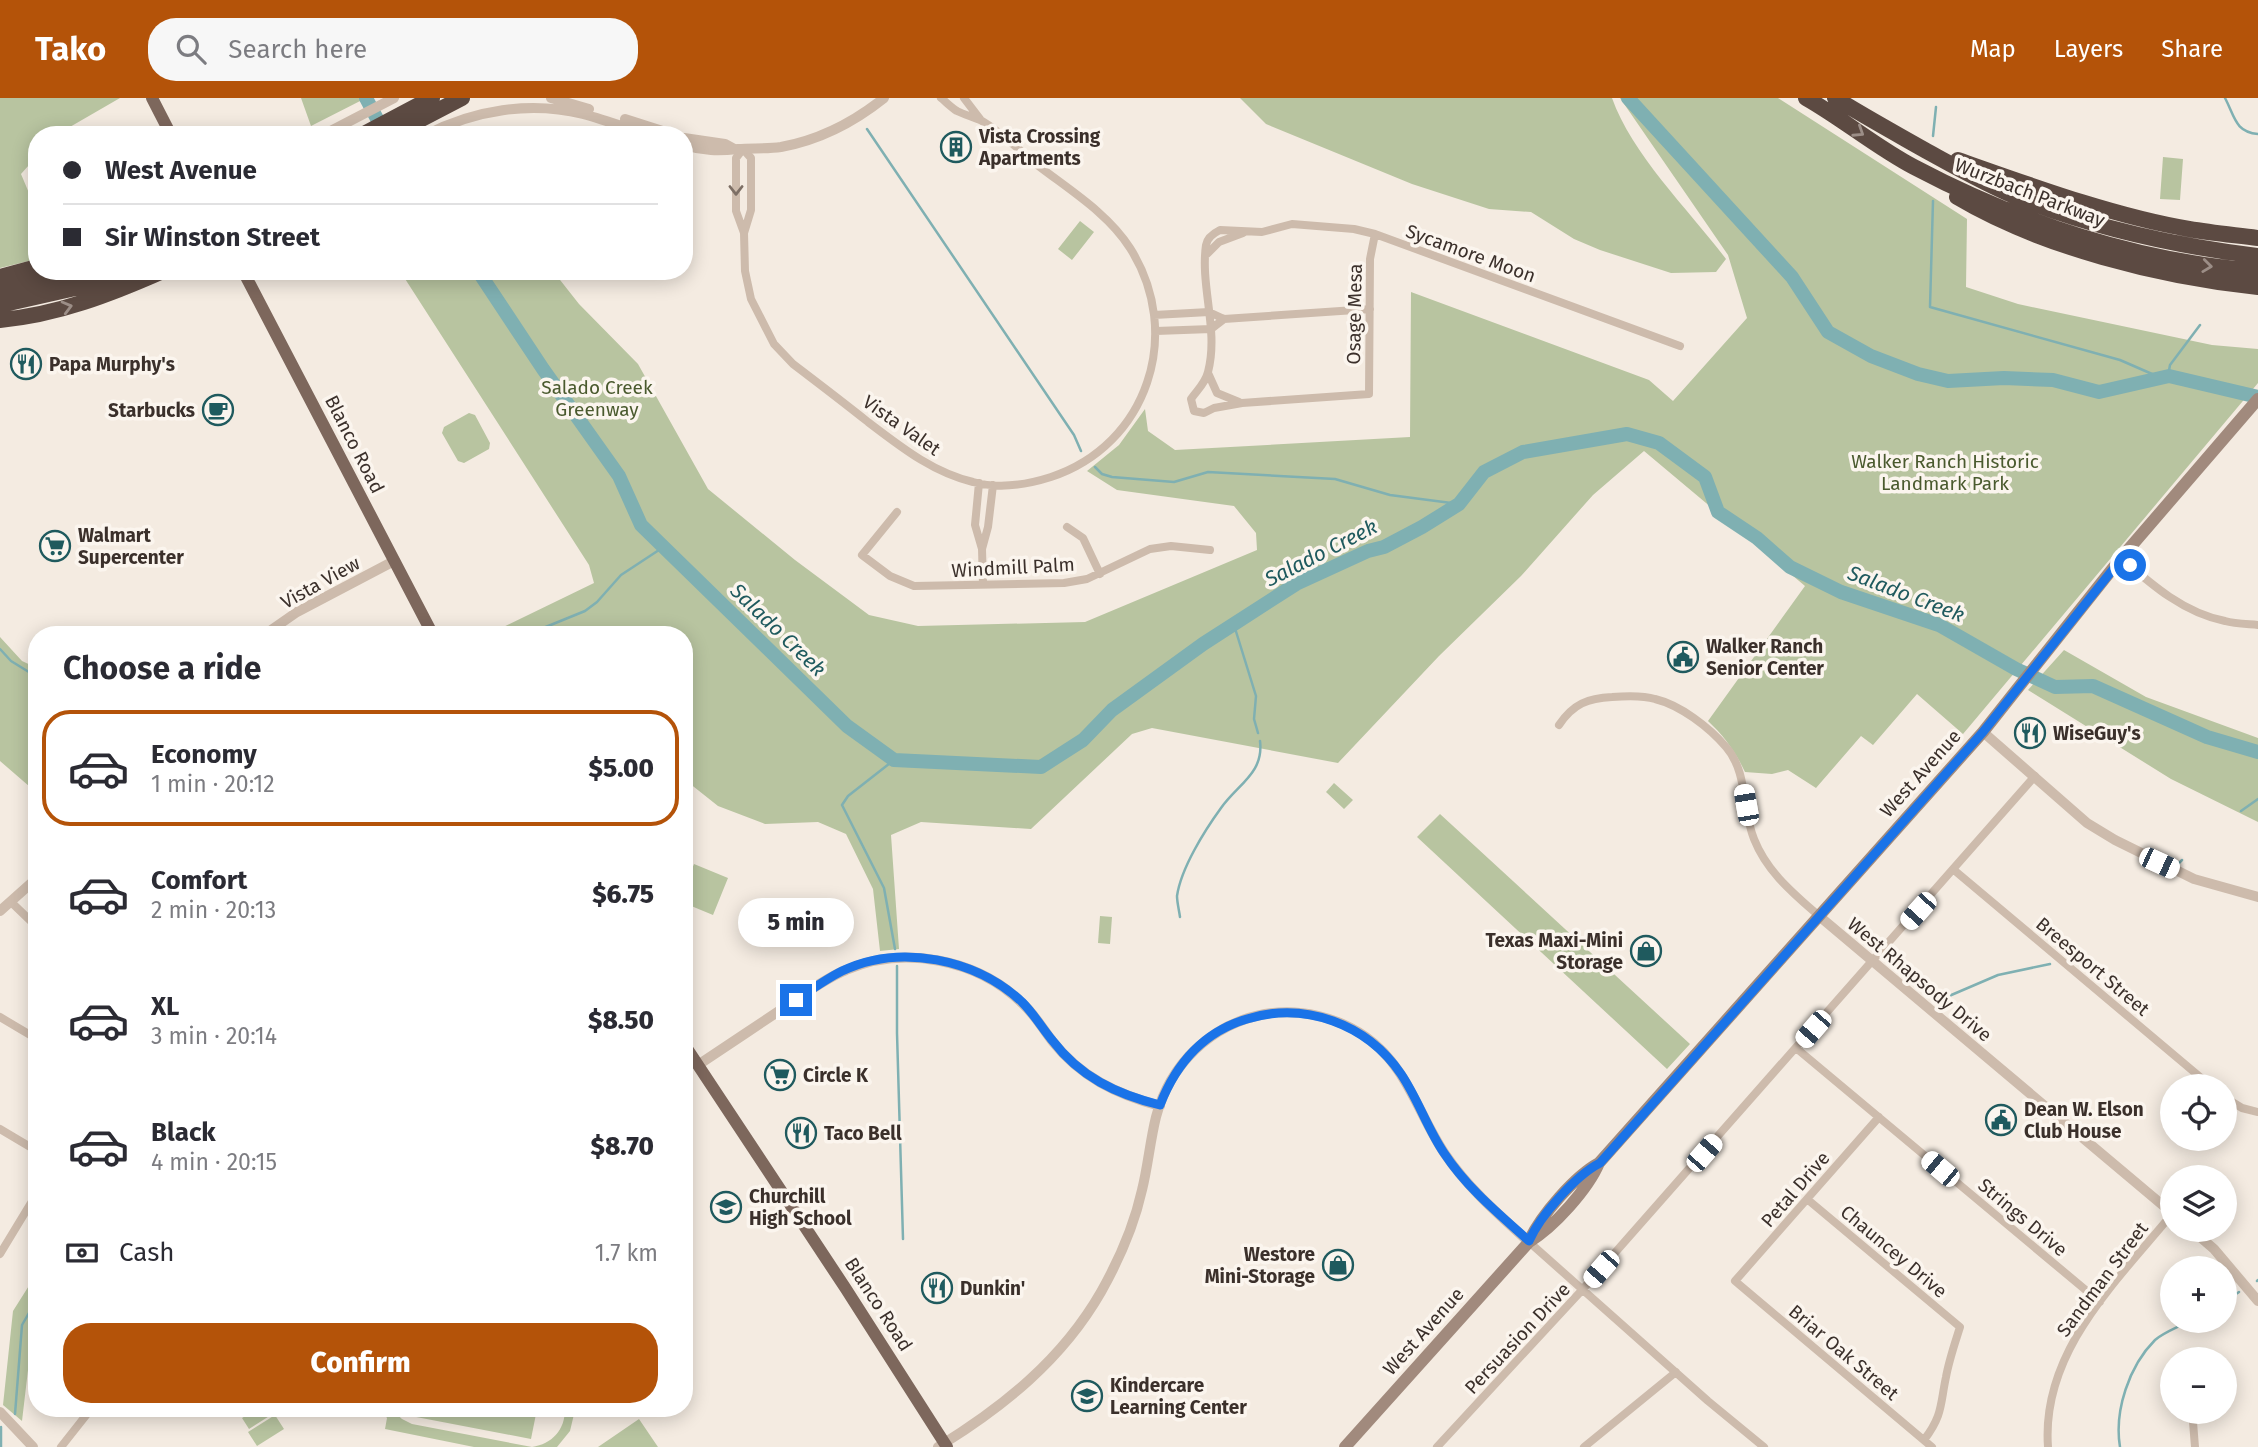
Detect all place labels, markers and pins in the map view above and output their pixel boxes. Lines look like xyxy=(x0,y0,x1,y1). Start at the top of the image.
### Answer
place label: Vista Crossing Apartments xyxy=(978,125,1101,170)
building icon: Vista Crossing Apartments xyxy=(939,130,973,164)
restaurant icon: Papa Murphy's xyxy=(9,347,43,381)
place label: Papa Murphy's xyxy=(49,353,175,376)
cafe icon: Starbucks xyxy=(201,393,235,427)
place label: Starbucks xyxy=(108,399,195,422)
place label: Walmart Supercenter xyxy=(78,524,184,569)
supermarket icon: Walmart Supercenter xyxy=(38,529,72,563)
place label: Walker Ranch Senior Center xyxy=(1706,635,1824,680)
public building icon: Walker Ranch Senior Center xyxy=(1666,640,1700,674)
restaurant icon: WiseGuy's xyxy=(2013,716,2047,750)
place label: WiseGuy's xyxy=(2053,722,2141,745)
place label: Texas Maxi-Mini Storage xyxy=(1485,929,1623,974)
shop icon: Texas Maxi-Mini Storage xyxy=(1629,934,1663,968)
supermarket icon: Circle K xyxy=(763,1058,797,1092)
place label: Circle K xyxy=(803,1064,869,1087)
place label: Dean W. Elson Club House xyxy=(2024,1098,2144,1143)
public building icon: Dean W. Elson Club House xyxy=(1984,1103,2018,1137)
restaurant icon: Taco Bell xyxy=(784,1116,818,1150)
place label: Taco Bell xyxy=(824,1122,902,1145)
place label: Churchill High School xyxy=(749,1185,852,1230)
school or university icon: Churchill High School xyxy=(709,1190,743,1224)
place label: Westore Mini-Storage xyxy=(1205,1243,1315,1288)
shop icon: Westore Mini-Storage xyxy=(1321,1248,1355,1282)
restaurant icon: Dunkin' xyxy=(920,1271,954,1305)
place label: Dunkin' xyxy=(960,1277,1025,1300)
place label: Kindercare Learning Center xyxy=(1110,1374,1247,1419)
school or university icon: Kindercare Learning Center xyxy=(1070,1379,1104,1413)

